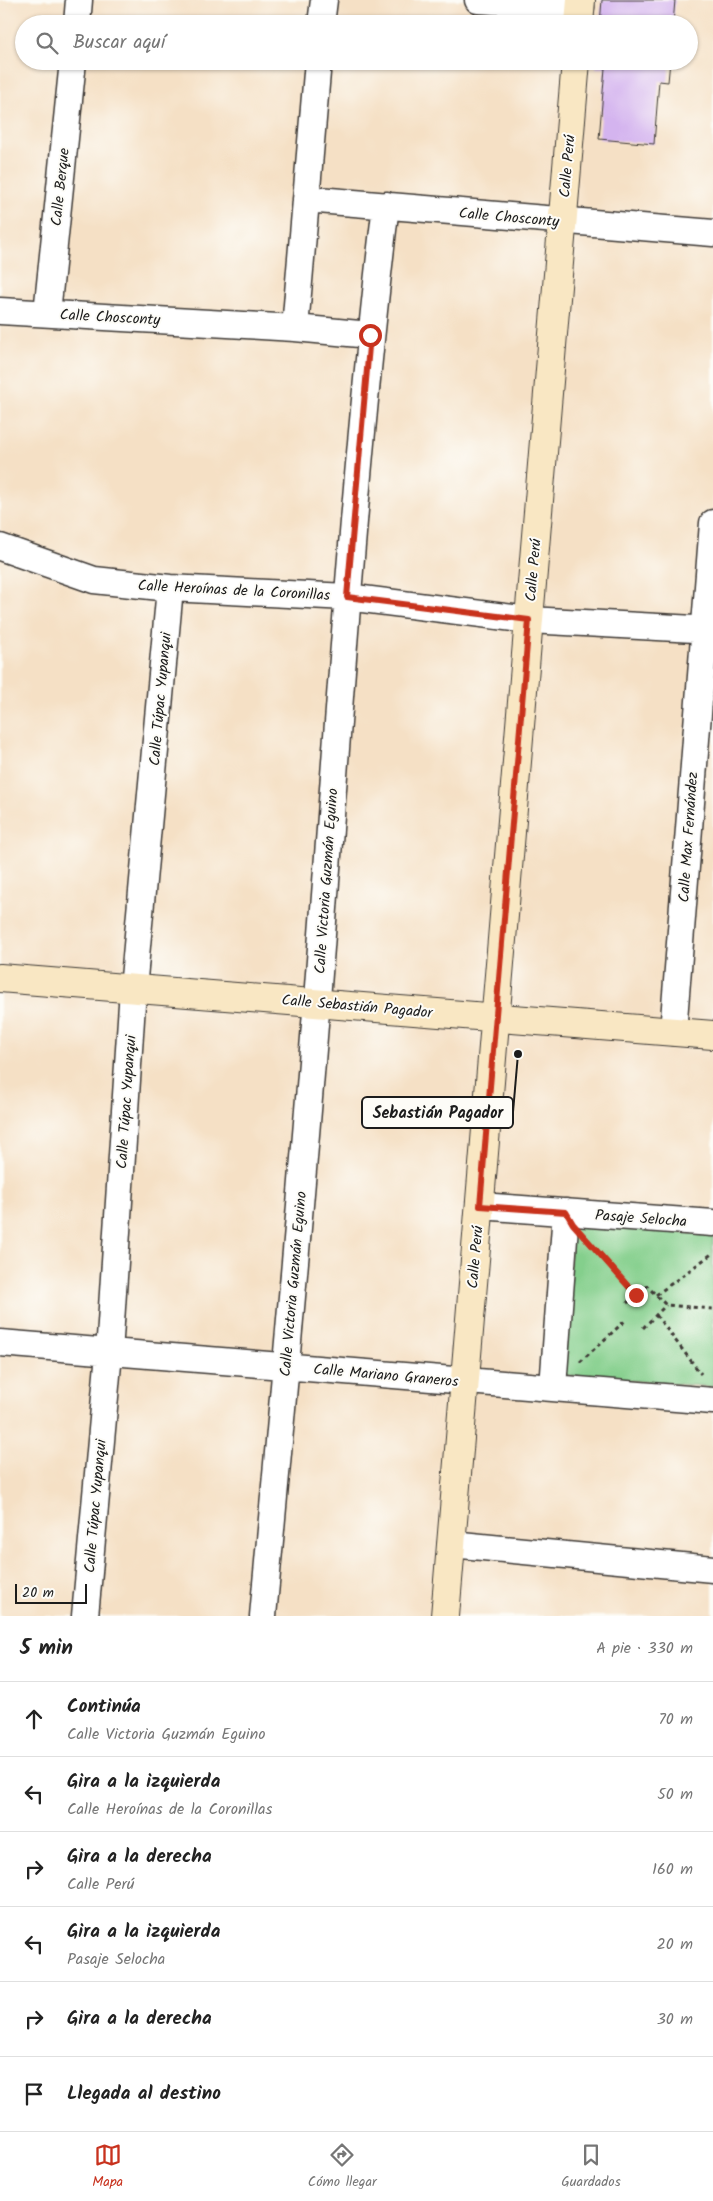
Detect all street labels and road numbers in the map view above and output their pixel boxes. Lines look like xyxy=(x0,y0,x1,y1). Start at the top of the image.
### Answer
street label: Calle Perú xyxy=(553,133,583,199)
street label: Calle Berque xyxy=(45,147,77,227)
street label: Calle Chosconty xyxy=(458,202,561,234)
street label: Calle Chosconty xyxy=(59,303,162,333)
street label: Calle Perú xyxy=(519,537,549,603)
street label: Calle Heroínas de la Coronillas xyxy=(137,574,331,608)
street label: Calle Túpac Yupanqui xyxy=(143,630,179,767)
street label: Calle Max Fernández xyxy=(672,771,706,903)
street label: Calle Victoria Guzmán Eguino xyxy=(309,787,345,975)
street label: Calle Sebastián Pagador xyxy=(281,988,434,1026)
street label: Calle Túpac Yupanqui xyxy=(110,1033,144,1170)
street label: Calle Victoria Guzmán Eguino xyxy=(274,1190,314,1378)
street label: Pasaje Selocha xyxy=(594,1204,688,1234)
street label: Calle Perú xyxy=(461,1224,491,1290)
street label: Calle Mariano Graneros xyxy=(312,1358,460,1394)
street label: Calle Túpac Yupanqui xyxy=(78,1437,114,1574)

